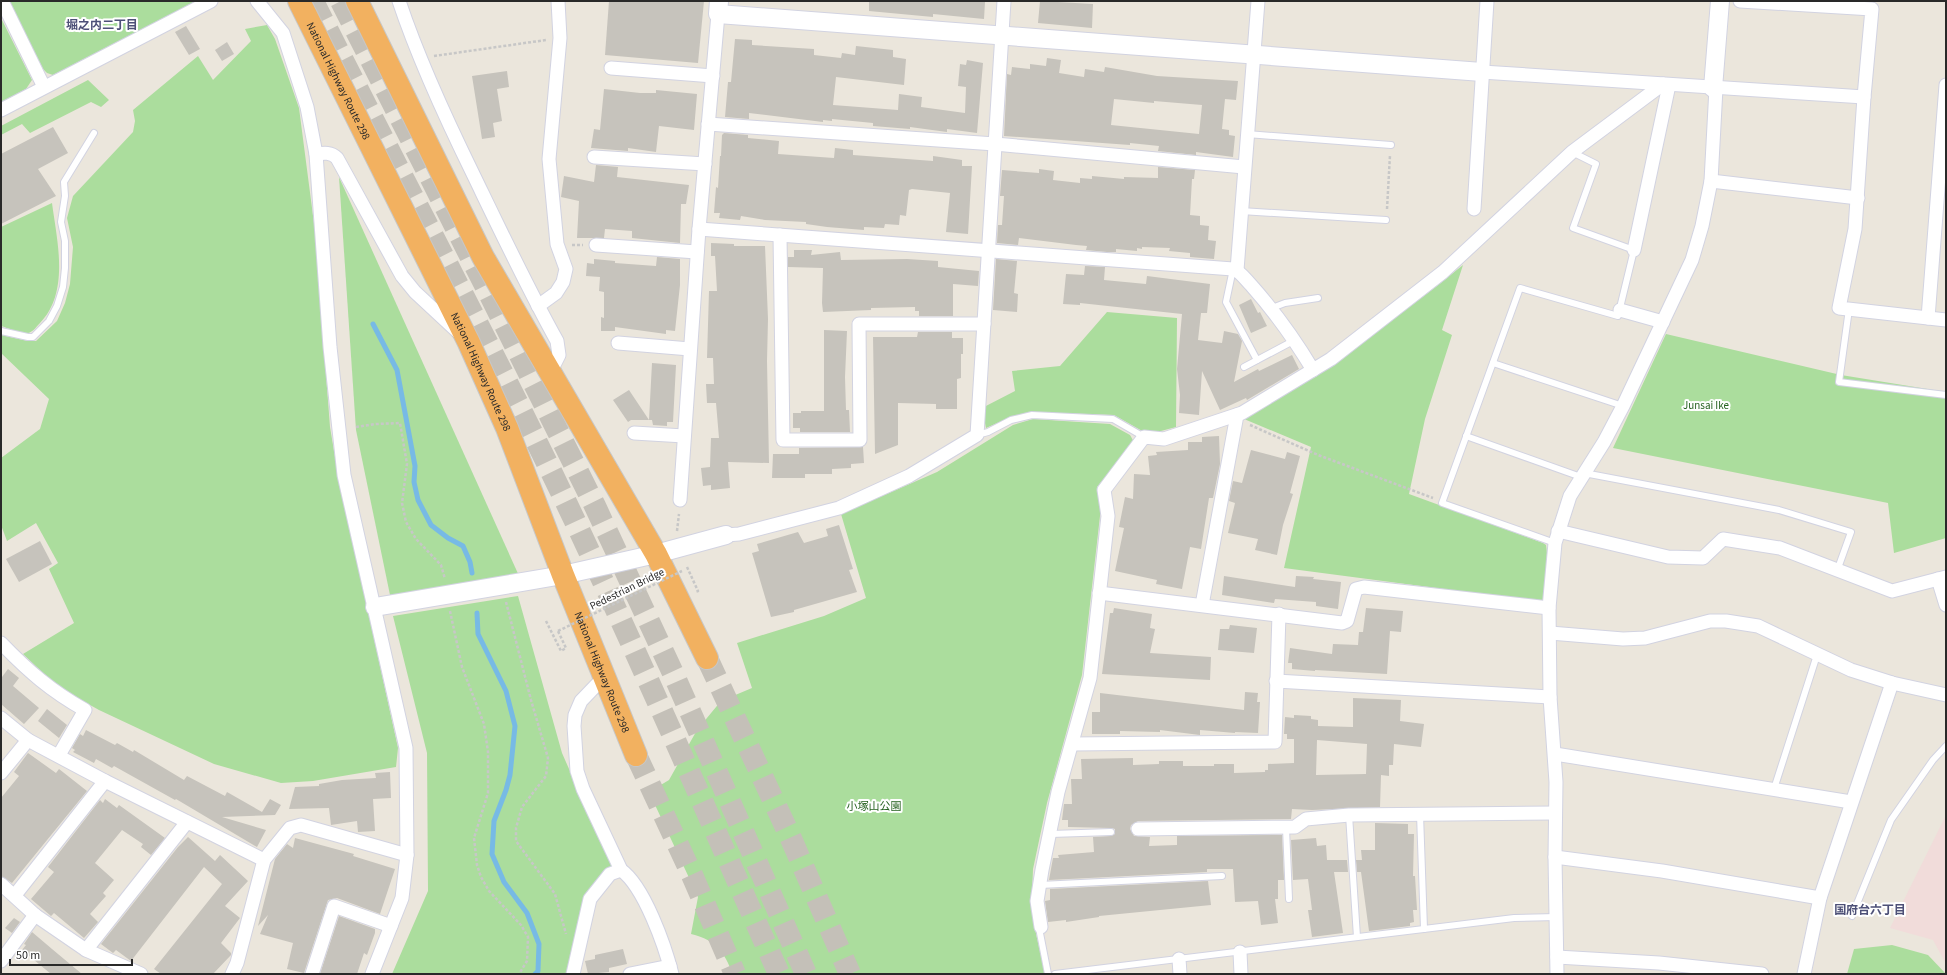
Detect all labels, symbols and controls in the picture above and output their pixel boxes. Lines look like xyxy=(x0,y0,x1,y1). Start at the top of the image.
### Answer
district label: 堀之内二丁目 xyxy=(66,17,138,34)
street label: National Highway Route 298 xyxy=(303,19,374,142)
street label: National Highway Route 298 xyxy=(447,310,515,434)
park label: Junsai Ike xyxy=(1683,398,1729,413)
street label: Pedestrian Bridge xyxy=(587,564,667,614)
street label: National Highway Route 298 xyxy=(571,609,634,735)
park label: 小塚山公園 xyxy=(847,799,902,814)
district label: 国府台六丁目 xyxy=(1834,902,1906,919)
scale bar xyxy=(10,941,132,967)
text: 50 m xyxy=(16,947,40,964)

